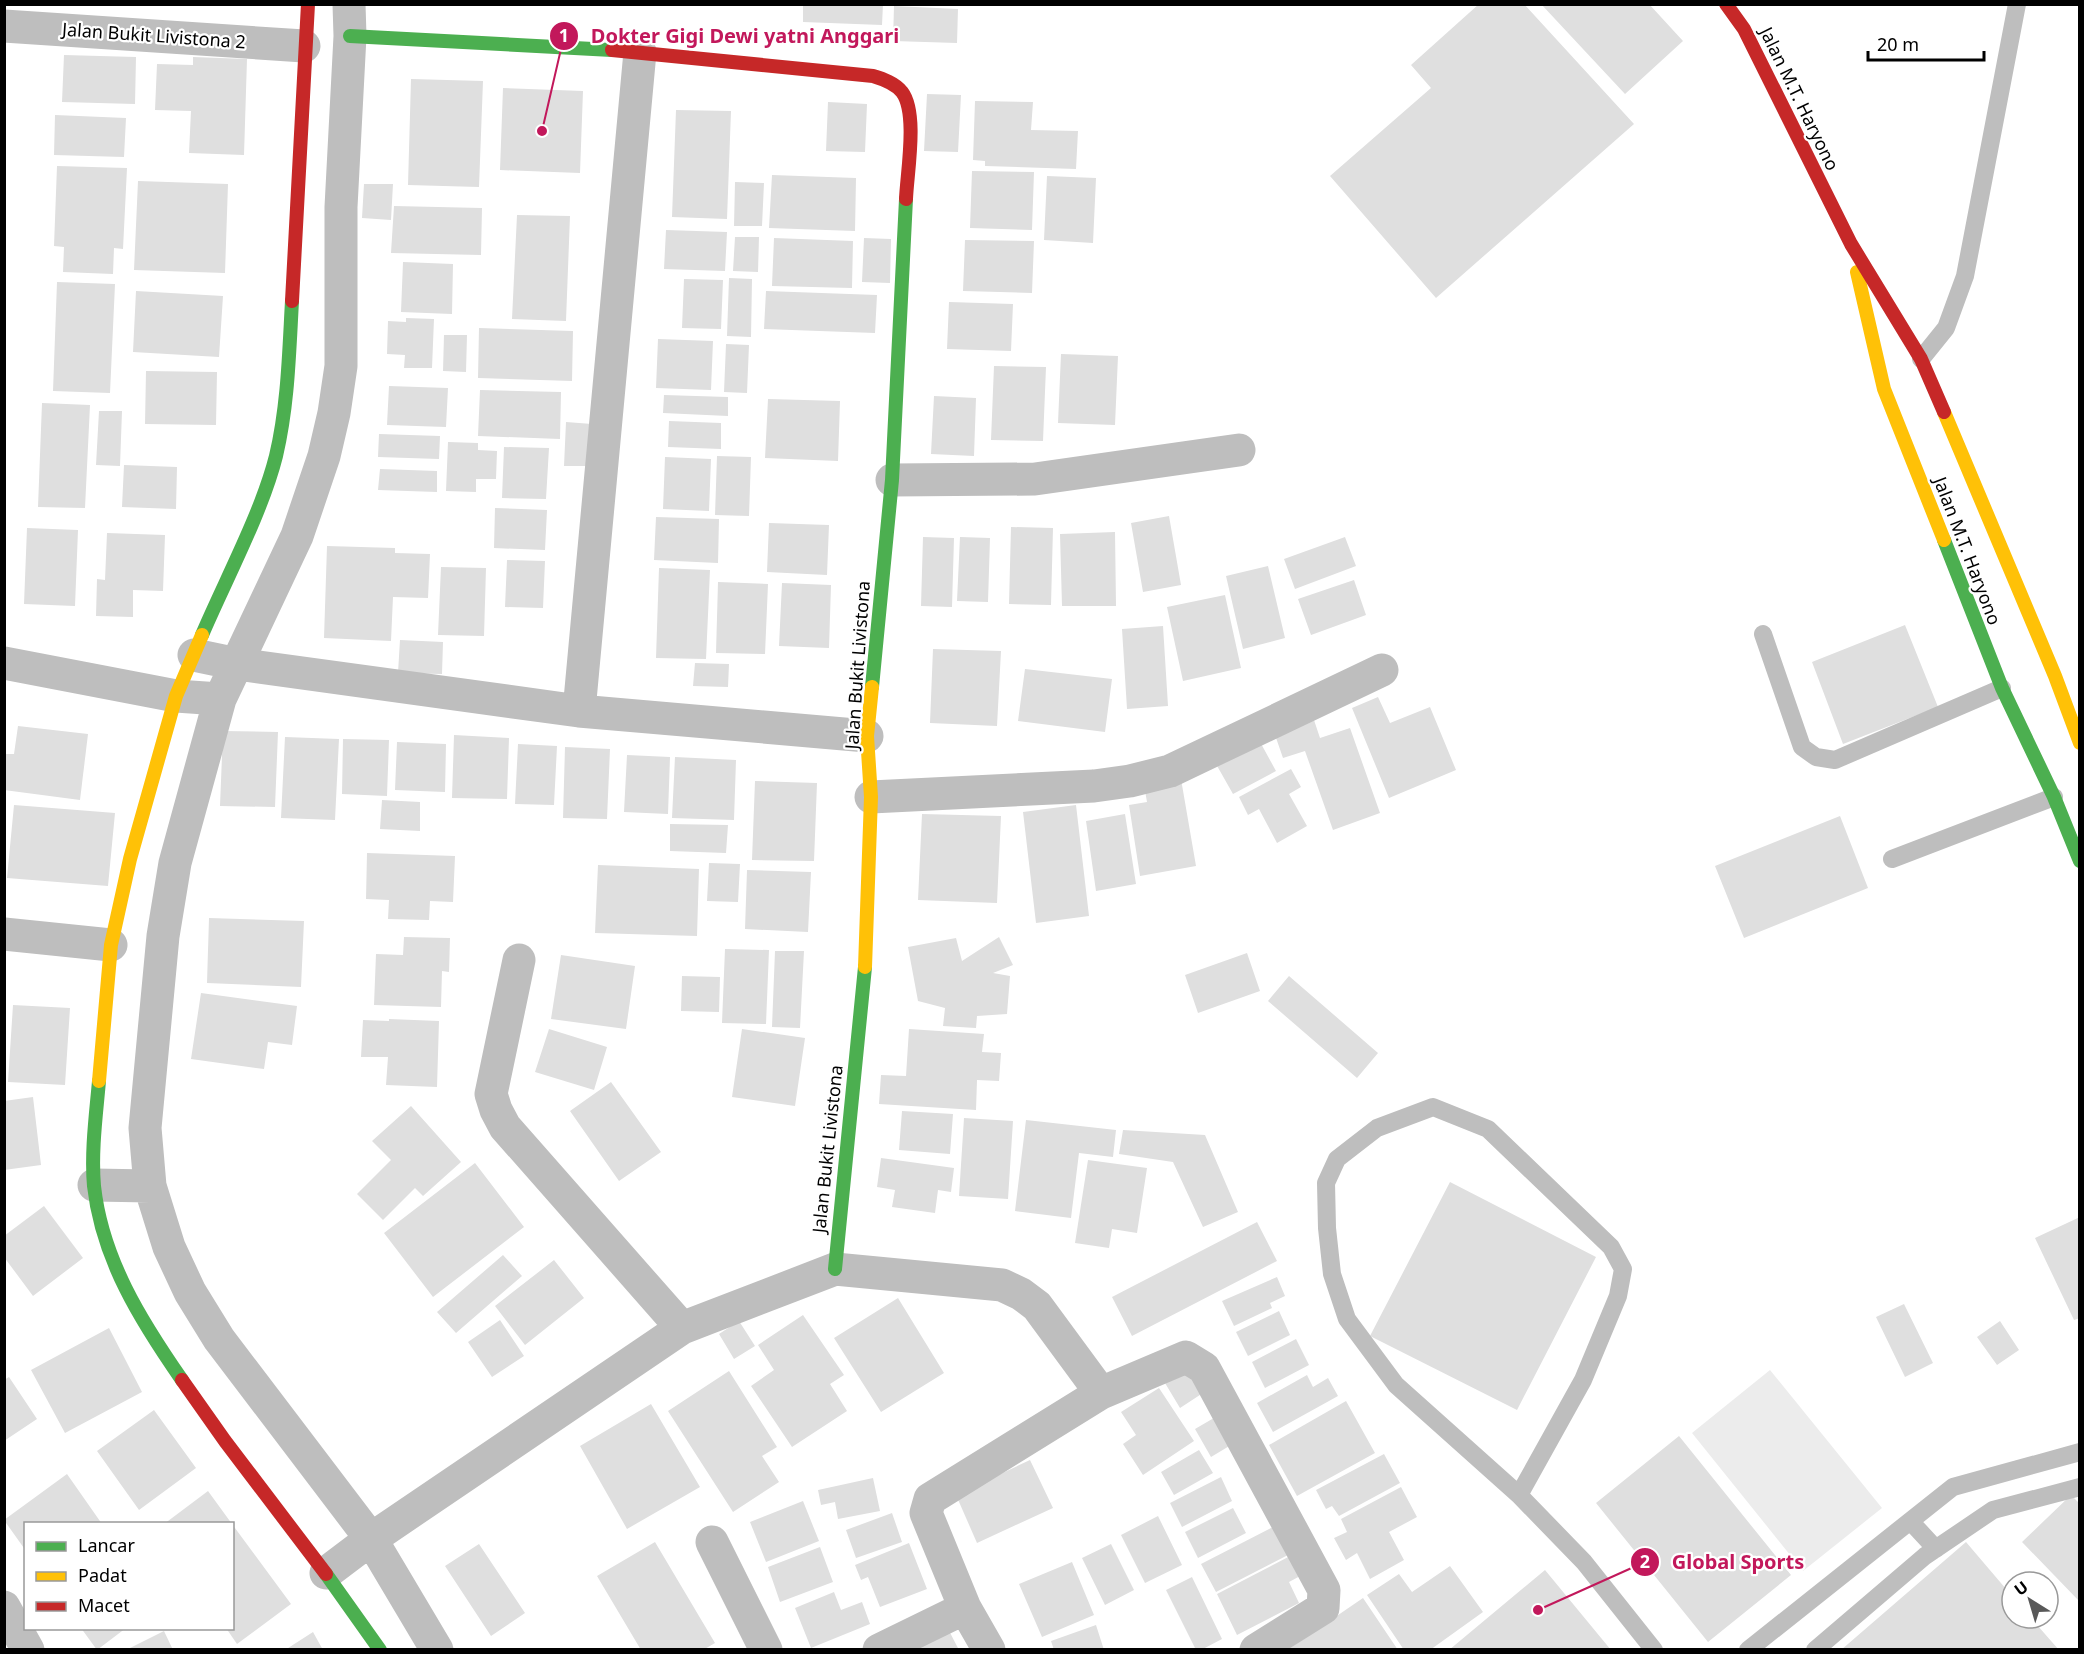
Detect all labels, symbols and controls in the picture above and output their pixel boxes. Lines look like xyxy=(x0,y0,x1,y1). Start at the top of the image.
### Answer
street label: Jalan Bukit Livistona 2 xyxy=(60,16,247,53)
callout: Dokter Gigi Dewi yatni Anggari xyxy=(549,17,911,55)
street label: Jalan M.T. Haryono xyxy=(1754,21,1845,174)
text: Dokter Gigi Dewi yatni Anggari xyxy=(591,22,899,49)
text: 1 xyxy=(559,23,569,47)
scale bar xyxy=(1868,24,1984,62)
text: 20 m xyxy=(1877,32,1919,56)
street label: Jalan M.T. Haryono xyxy=(1928,471,2007,628)
street label: Jalan Bukit Livistona xyxy=(839,580,875,752)
street label: Jalan Bukit Livistona xyxy=(806,1064,848,1236)
legend xyxy=(24,1522,234,1630)
text: Lancar xyxy=(78,1533,135,1557)
callout: Global Sports xyxy=(1630,1543,1816,1581)
text: Global Sports xyxy=(1672,1548,1804,1575)
text: 2 xyxy=(1640,1549,1650,1573)
text: Padat xyxy=(78,1563,127,1587)
north arrow xyxy=(2000,1570,2060,1630)
text: U xyxy=(2010,1576,2032,1600)
text: Macet xyxy=(78,1593,130,1617)

